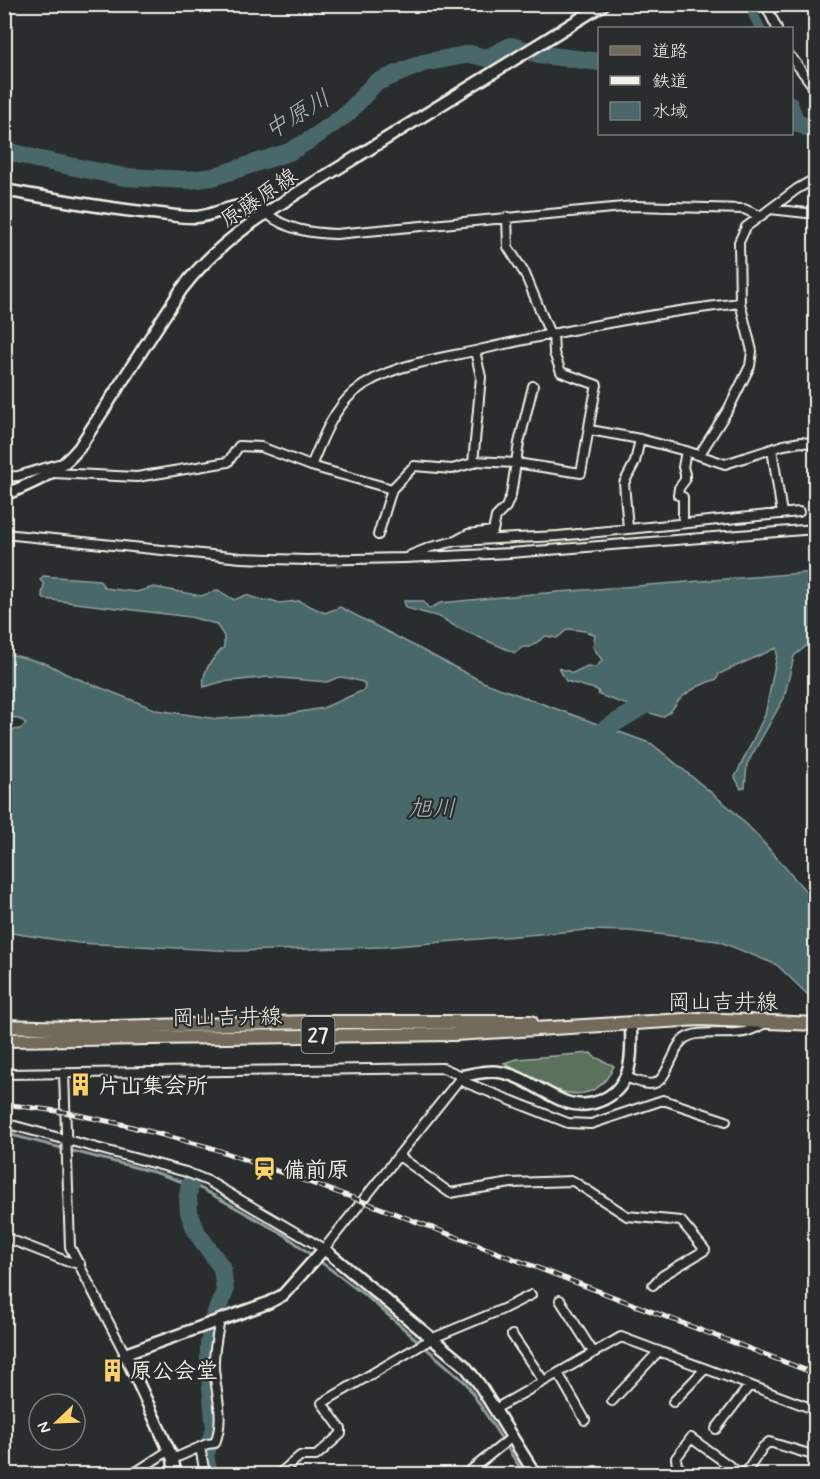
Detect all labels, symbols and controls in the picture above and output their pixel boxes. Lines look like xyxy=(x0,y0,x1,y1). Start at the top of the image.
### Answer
legend xyxy=(598,27,793,135)
text: 道路 xyxy=(652,40,688,64)
text: 鉄道 xyxy=(652,70,688,94)
water label: 中原川 xyxy=(259,83,337,147)
text: 水域 xyxy=(652,100,688,124)
street label: 原藤原線 xyxy=(215,162,303,235)
water label: 旭川 xyxy=(408,794,456,825)
street label: 岡山吉井線 xyxy=(668,989,778,1017)
street label: 岡山吉井線 xyxy=(172,1003,282,1033)
road number: 27 xyxy=(302,1017,334,1053)
building icon: 片山集会所 xyxy=(67,1072,93,1098)
place label: 片山集会所 xyxy=(98,1073,208,1101)
station icon: 備前原 xyxy=(252,1156,278,1182)
place label: 備前原 xyxy=(283,1157,349,1185)
building icon: 原公会堂 xyxy=(99,1357,125,1383)
place label: 原公会堂 xyxy=(130,1358,218,1386)
north arrow xyxy=(27,1392,87,1452)
text: N xyxy=(33,1418,56,1436)

